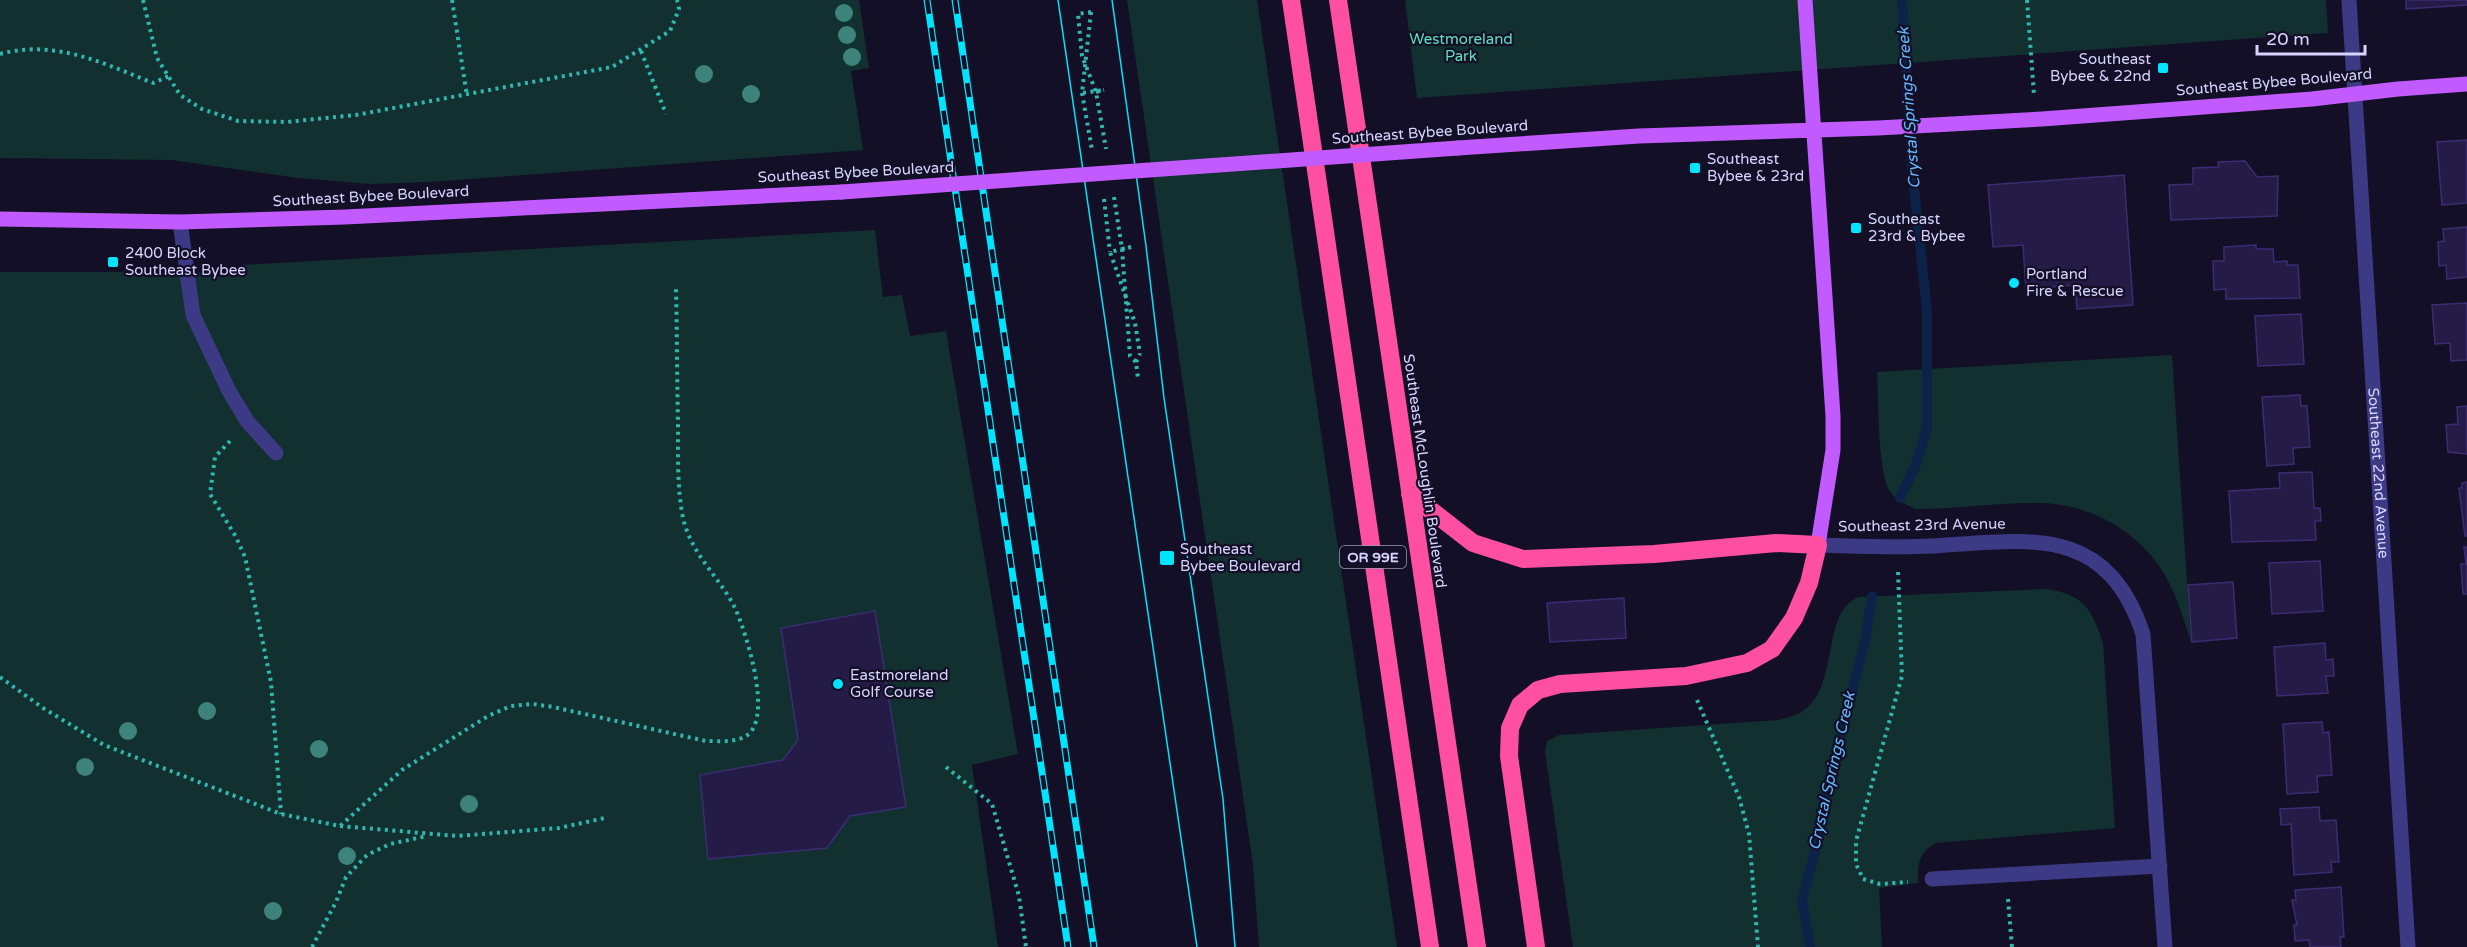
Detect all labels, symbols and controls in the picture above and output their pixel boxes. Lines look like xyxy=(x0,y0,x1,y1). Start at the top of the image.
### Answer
scale bar xyxy=(2257,18,2365,56)
water label: Crystal Springs Creek xyxy=(1893,25,1925,189)
text: 20 m xyxy=(2266,28,2310,50)
park label: Westmoreland Park xyxy=(1409,30,1513,65)
place label: Southeast Bybee & 22nd xyxy=(2050,50,2151,85)
marker: Southeast Bybee & 22nd xyxy=(2156,61,2170,75)
street label: Southeast Bybee Boulevard xyxy=(2175,64,2373,100)
street label: Southeast Bybee Boulevard xyxy=(1331,116,1529,148)
place label: Southeast Bybee & 23rd xyxy=(1707,150,1804,185)
street label: Southeast Bybee Boulevard xyxy=(757,158,955,186)
marker: Southeast Bybee & 23rd xyxy=(1688,161,1702,175)
street label: Southeast Bybee Boulevard xyxy=(272,182,470,210)
place label: Southeast 23rd & Bybee xyxy=(1868,210,1965,245)
marker: Southeast 23rd & Bybee xyxy=(1849,221,1863,235)
place label: 2400 Block Southeast Bybee xyxy=(125,244,246,279)
marker: 2400 Block Southeast Bybee xyxy=(106,255,120,269)
place label: Portland Fire & Rescue xyxy=(2026,265,2123,300)
marker: Portland Fire & Rescue xyxy=(2007,276,2021,290)
street label: Southeast McLoughlin Boulevard xyxy=(1400,353,1450,589)
street label: Southeast 22nd Avenue xyxy=(2364,387,2393,559)
street label: Southeast 23rd Avenue xyxy=(1838,515,2006,535)
place label: Southeast Bybee Boulevard xyxy=(1180,540,1301,575)
road number: OR 99E xyxy=(1340,546,1406,568)
marker: Southeast Bybee Boulevard xyxy=(1158,549,1176,567)
place label: Eastmoreland Golf Course xyxy=(850,666,948,701)
marker: Eastmoreland Golf Course xyxy=(831,677,845,691)
water label: Crystal Springs Creek xyxy=(1804,689,1860,852)

